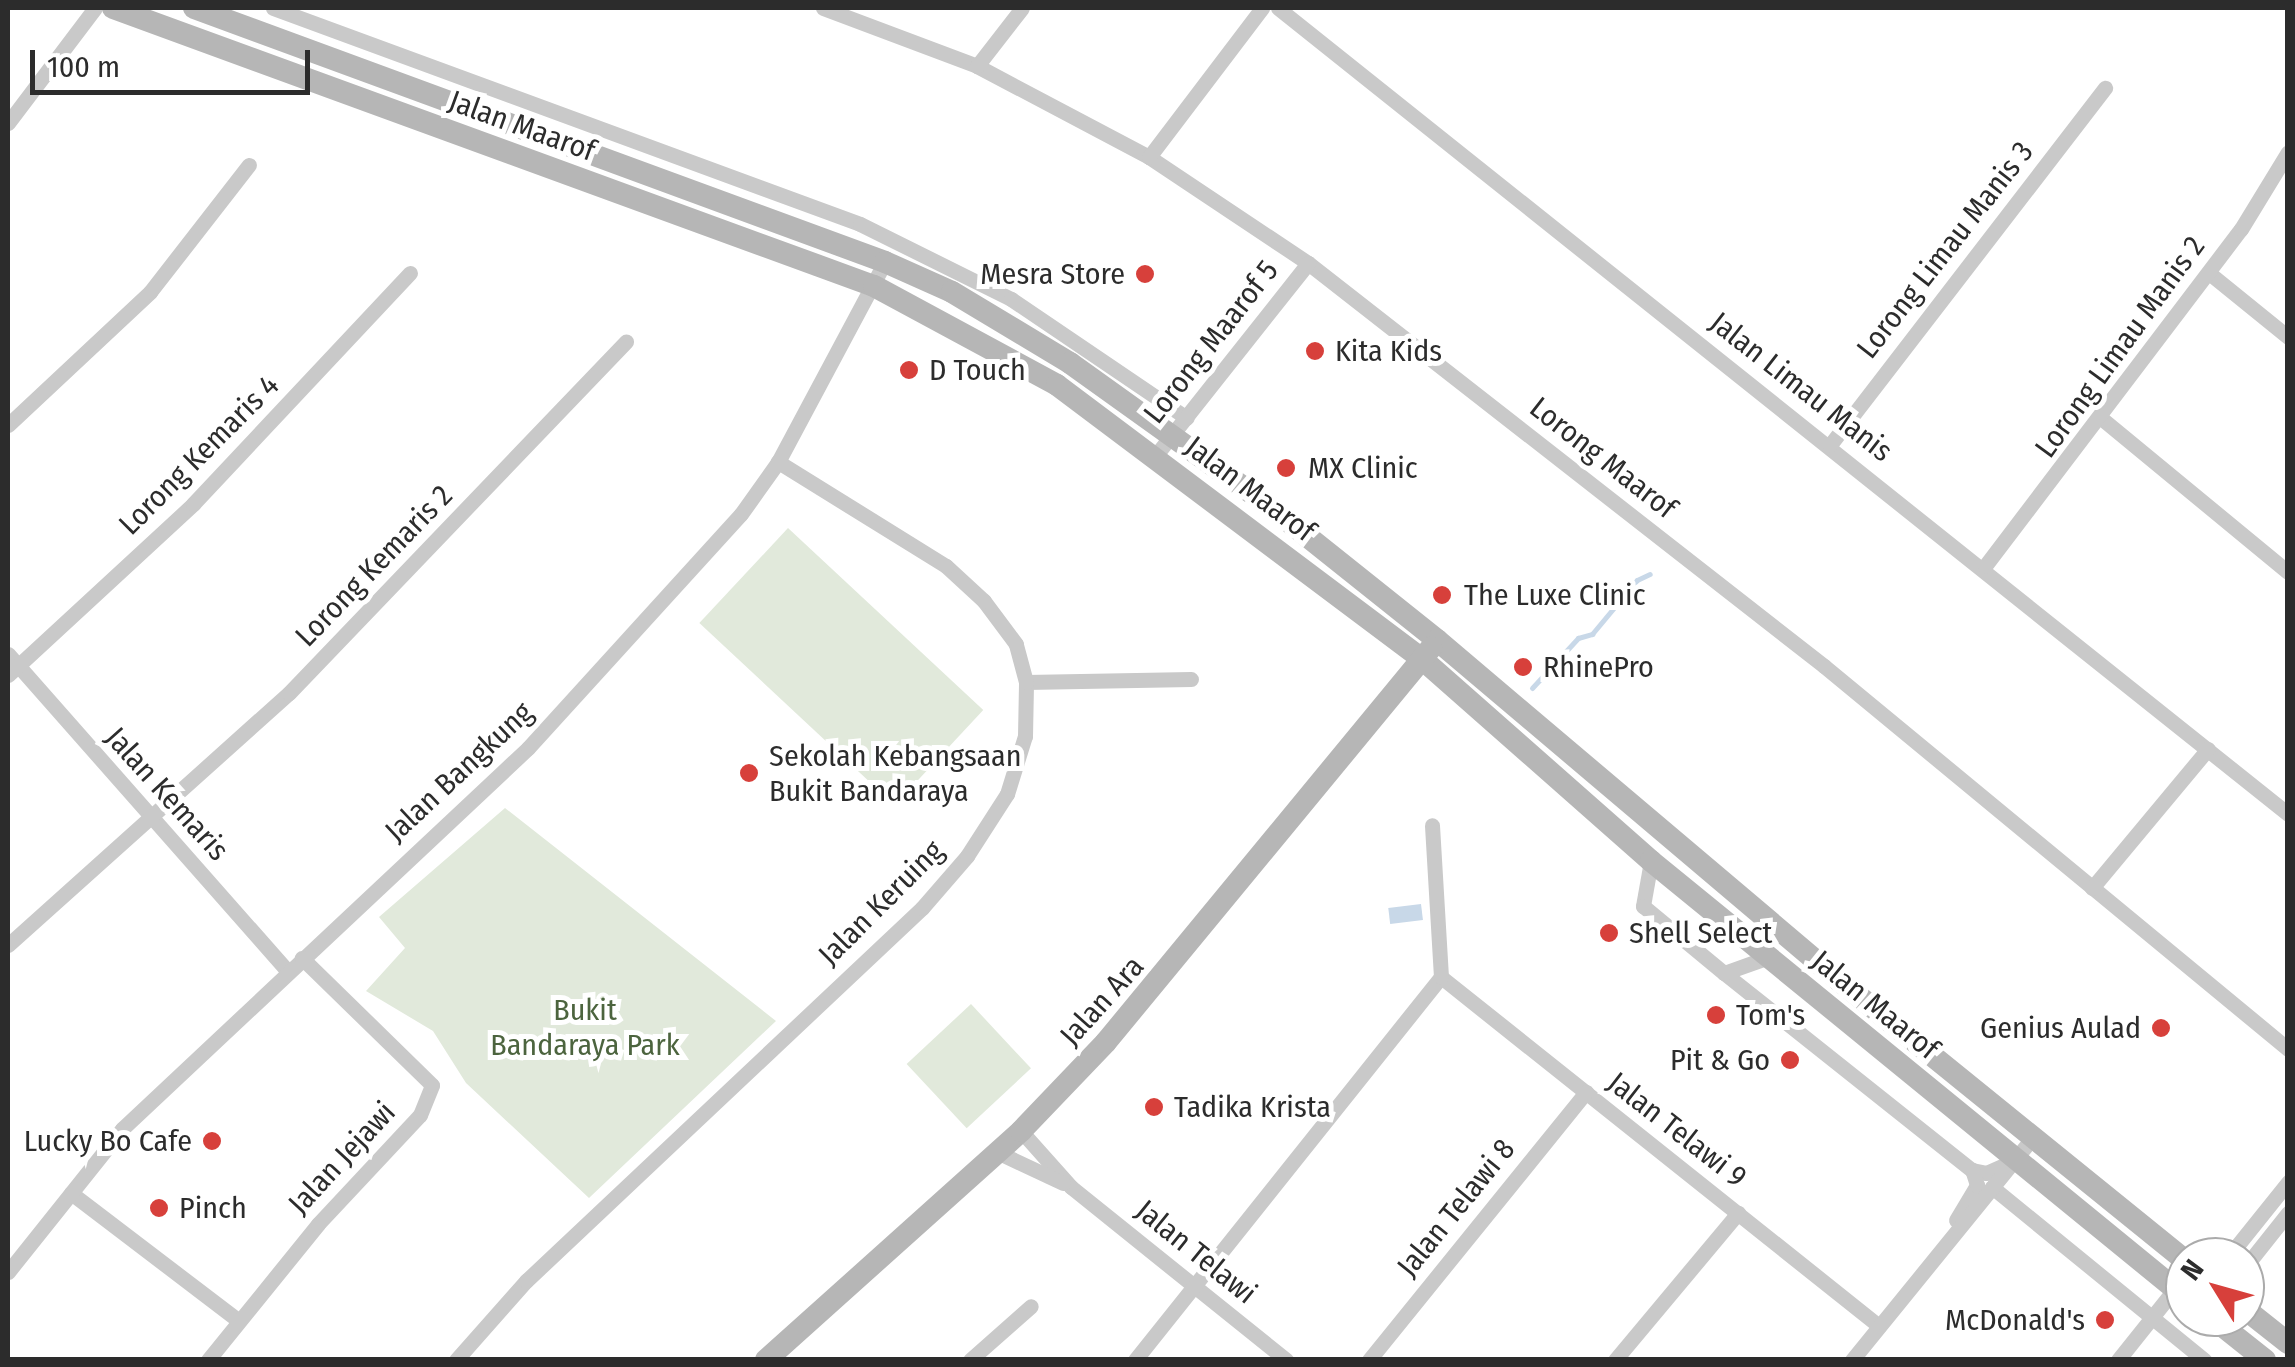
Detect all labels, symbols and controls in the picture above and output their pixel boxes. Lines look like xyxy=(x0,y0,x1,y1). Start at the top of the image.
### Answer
scale bar xyxy=(35,30,315,92)
text: 100 m xyxy=(47,49,120,85)
street label: Jalan Maarof xyxy=(444,83,600,169)
street label: Lorong Limau Manis 3 xyxy=(1849,135,2041,365)
street label: Lorong Limau Manis 2 xyxy=(2028,229,2212,465)
street label: Lorong Maarof 5 xyxy=(1136,253,1286,431)
place label: Mesra Store xyxy=(980,256,1125,292)
marker: Mesra Store xyxy=(1134,263,1156,285)
street label: Jalan Limau Manis xyxy=(1703,305,1899,469)
place label: Kita Kids xyxy=(1335,333,1442,369)
marker: Kita Kids xyxy=(1304,340,1326,362)
place label: D Touch xyxy=(929,352,1026,388)
marker: D Touch xyxy=(898,359,920,381)
street label: Lorong Kemaris 4 xyxy=(112,368,286,542)
street label: Lorong Maarof xyxy=(1523,390,1683,526)
street label: Jalan Maarof xyxy=(1178,429,1322,549)
place label: MX Clinic xyxy=(1308,450,1418,486)
marker: MX Clinic xyxy=(1273,455,1299,481)
street label: Lorong Kemaris 2 xyxy=(288,478,460,654)
place label: The Luxe Clinic xyxy=(1464,577,1645,613)
marker: The Luxe Clinic xyxy=(1429,582,1455,608)
place label: RhinePro xyxy=(1543,649,1654,685)
marker: RhinePro xyxy=(1512,656,1534,678)
street label: Jalan Bangkung xyxy=(378,695,540,849)
street label: Jalan Kemaris xyxy=(98,720,236,868)
place label: Sekolah Kebangsaan Bukit Bandaraya xyxy=(769,738,1022,808)
marker: Sekolah Kebangsaan Bukit Bandaraya xyxy=(738,762,760,784)
street label: Jalan Keruing xyxy=(811,833,951,973)
place label: Shell Select xyxy=(1629,915,1772,951)
marker: Shell Select xyxy=(1598,922,1620,944)
street label: Jalan Maarof xyxy=(1804,943,1946,1067)
street label: Jalan Ara xyxy=(1053,949,1151,1053)
park label: Bukit Bandaraya Park xyxy=(490,992,680,1062)
place label: Tom's xyxy=(1736,997,1805,1033)
marker: Tom's xyxy=(1705,1004,1727,1026)
place label: Genius Aulad xyxy=(1980,1010,2141,1046)
marker: Genius Aulad xyxy=(2150,1017,2172,1039)
place label: Pit & Go xyxy=(1670,1042,1770,1078)
marker: Pit & Go xyxy=(1779,1049,1801,1071)
street label: Jalan Telawi 9 xyxy=(1600,1065,1754,1195)
place label: Tadika Krista xyxy=(1174,1089,1331,1125)
street label: Jalan Jejawi xyxy=(281,1094,403,1222)
marker: Tadika Krista xyxy=(1143,1096,1165,1118)
place label: Lucky Bo Cafe xyxy=(24,1123,192,1159)
marker: Lucky Bo Cafe xyxy=(201,1130,223,1152)
street label: Jalan Telawi 8 xyxy=(1390,1132,1522,1284)
place label: Pinch xyxy=(179,1190,247,1226)
street label: Jalan Telawi xyxy=(1129,1193,1263,1311)
marker: Pinch xyxy=(148,1197,170,1219)
north arrow xyxy=(2165,1237,2265,1337)
text: N xyxy=(2174,1253,2210,1286)
place label: McDonald's xyxy=(1945,1302,2085,1338)
marker: McDonald's xyxy=(2094,1309,2116,1331)

